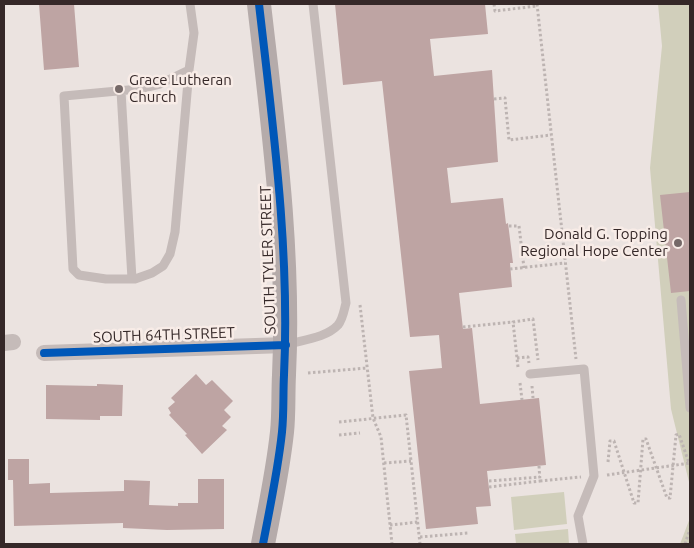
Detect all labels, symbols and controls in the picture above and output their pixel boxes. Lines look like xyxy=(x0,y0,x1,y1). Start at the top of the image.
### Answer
place label: Grace Lutheran Church xyxy=(129,71,232,106)
marker: Grace Lutheran Church xyxy=(113,83,125,95)
street label: SOUTH TYLER STREET xyxy=(256,185,280,335)
place label: Donald G. Topping Regional Hope Center xyxy=(520,225,668,260)
marker: Donald G. Topping Regional Hope Center xyxy=(672,237,684,249)
street label: SOUTH 64TH STREET xyxy=(93,324,235,346)

